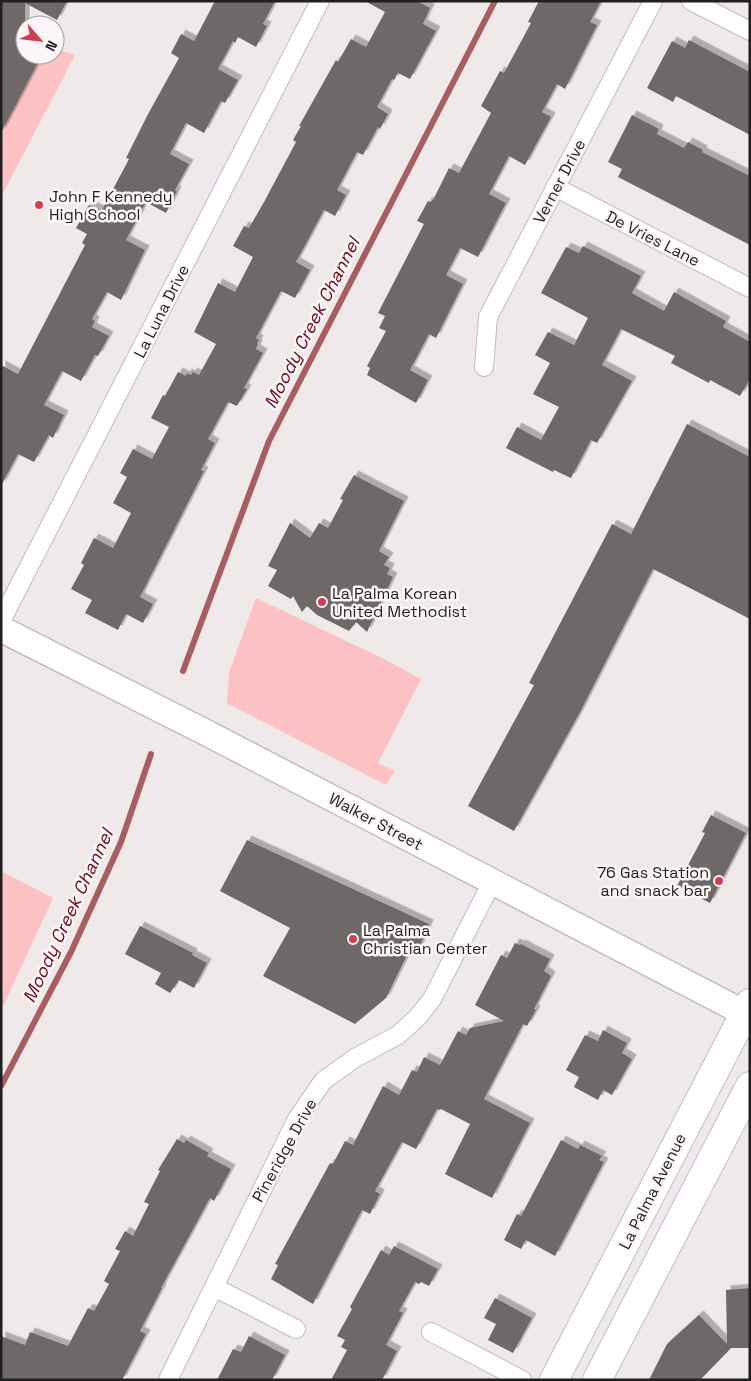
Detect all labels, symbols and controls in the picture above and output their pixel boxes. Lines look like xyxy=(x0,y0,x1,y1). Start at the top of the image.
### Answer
north arrow xyxy=(15,15,65,65)
text: N xyxy=(41,38,62,54)
street label: Verner Drive xyxy=(528,135,590,227)
place label: John F Kennedy High School xyxy=(49,186,173,225)
marker: John F Kennedy High School xyxy=(33,199,45,211)
street label: De Vries Lane xyxy=(602,206,703,271)
water label: Moody Creek Channel xyxy=(258,231,366,412)
street label: La Luna Drive xyxy=(129,261,194,361)
place label: La Palma Korean United Methodist xyxy=(332,583,467,622)
marker: La Palma Korean United Methodist xyxy=(316,596,328,608)
street label: Walker Street xyxy=(325,788,426,855)
water label: Moody Creek Channel xyxy=(17,823,119,1006)
place label: 76 Gas Station and snack bar xyxy=(597,862,709,901)
marker: 76 Gas Station and snack bar xyxy=(713,875,725,887)
place label: La Palma Christian Center xyxy=(363,920,488,959)
marker: La Palma Christian Center xyxy=(347,933,359,945)
street label: Pineridge Drive xyxy=(247,1095,322,1206)
street label: La Palma Avenue xyxy=(614,1129,691,1253)

